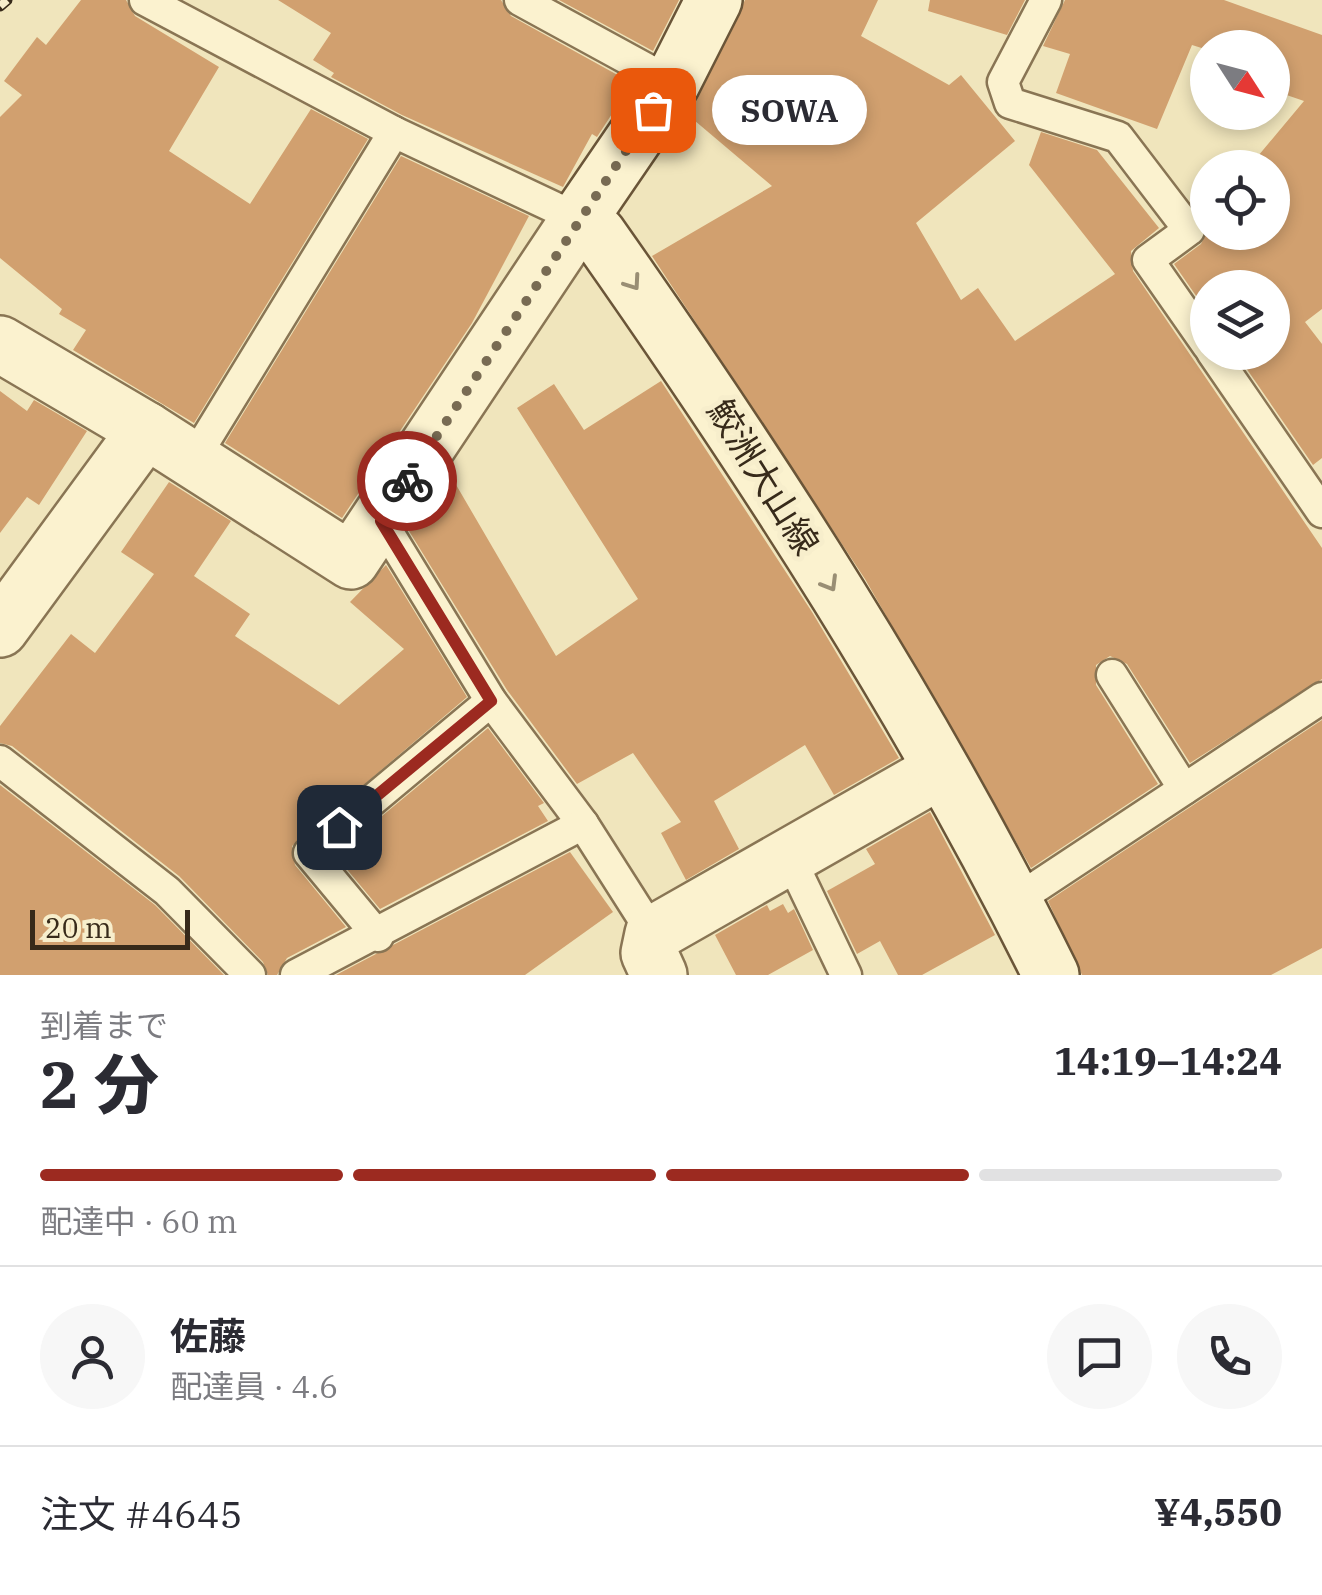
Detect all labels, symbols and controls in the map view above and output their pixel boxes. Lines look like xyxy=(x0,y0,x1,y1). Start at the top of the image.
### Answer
north arrow xyxy=(1190,30,1290,130)
map controls xyxy=(1190,30,1290,370)
pin xyxy=(611,68,696,153)
callout: SOWA xyxy=(713,75,868,145)
icon: bag xyxy=(626,83,681,138)
text: SOWA xyxy=(741,89,838,131)
button: locate xyxy=(1190,150,1290,250)
button: layers xyxy=(1190,270,1290,370)
one-way arrow xyxy=(621,272,639,290)
street label: 鮫洲大山線 xyxy=(698,390,830,563)
courier xyxy=(357,431,457,531)
icon: bike xyxy=(380,454,435,509)
one-way arrow xyxy=(818,573,837,591)
pin xyxy=(297,785,382,870)
icon: home xyxy=(312,800,367,855)
scale bar xyxy=(30,905,190,950)
text: 20 m xyxy=(45,909,112,946)
text: 到着まで xyxy=(40,1004,168,1046)
text: 14:19–14:24 xyxy=(1054,1036,1282,1085)
text: 2 分 xyxy=(40,1041,159,1126)
text: 配達中 · 60 m xyxy=(40,1200,238,1242)
button: person xyxy=(40,1304,145,1409)
button: chat xyxy=(1047,1304,1152,1409)
button: phone xyxy=(1177,1304,1282,1409)
text: 佐藤 xyxy=(170,1311,246,1360)
text: 配達員 · 4.6 xyxy=(170,1365,338,1407)
text: ¥4,550 xyxy=(1154,1487,1282,1536)
text: 注文 #4645 xyxy=(40,1489,242,1538)

